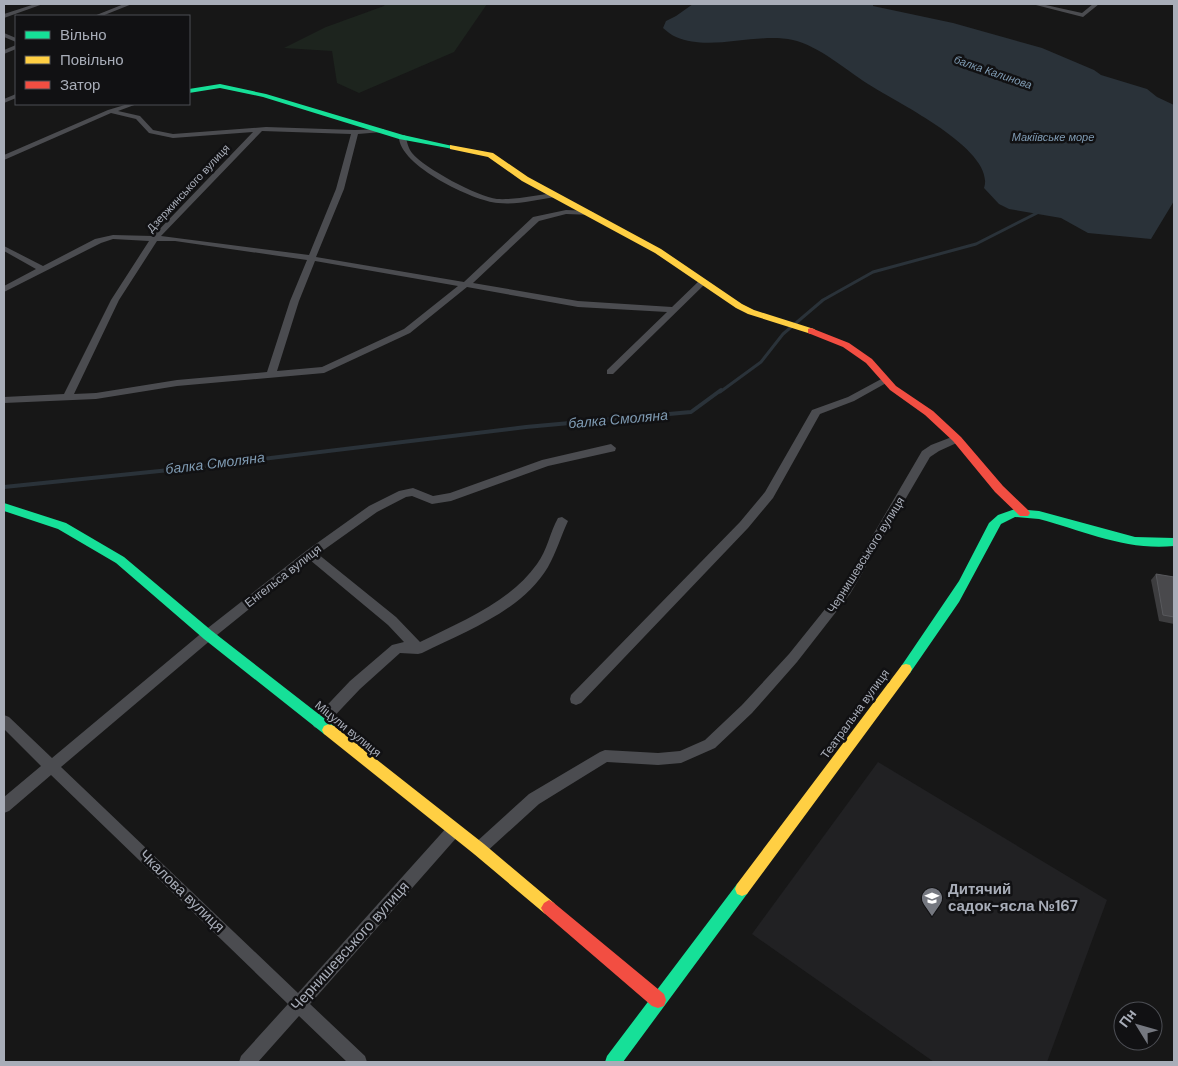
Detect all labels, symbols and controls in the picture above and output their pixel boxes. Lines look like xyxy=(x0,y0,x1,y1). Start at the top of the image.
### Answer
legend xyxy=(15,15,190,105)
text: Вільно xyxy=(60,25,107,45)
text: Повільно xyxy=(60,50,124,70)
water label: балка Калинова xyxy=(952,52,1034,92)
text: Затор xyxy=(60,75,100,95)
water label: Макіївське море xyxy=(1012,130,1094,144)
street label: Дзержинського вулиця xyxy=(144,141,232,235)
water label: балка Смоляна xyxy=(568,406,669,432)
water label: балка Смоляна xyxy=(164,448,266,478)
street label: Чернишевського вулиця xyxy=(824,494,908,616)
street label: Енгельса вулиця xyxy=(241,541,325,611)
street label: Театральна вулиця xyxy=(817,666,893,762)
street label: Міцули вулиця xyxy=(311,697,385,761)
street label: Чкалова вулиця xyxy=(135,845,229,937)
street label: Чернишевського вулиця xyxy=(286,877,414,1015)
place label: Дитячий садок-ясла №167 xyxy=(948,879,1078,916)
school or university icon: Дитячий садок-ясла №167 xyxy=(920,886,944,917)
north arrow xyxy=(1113,1001,1163,1051)
text: Пн xyxy=(1115,1005,1140,1031)

